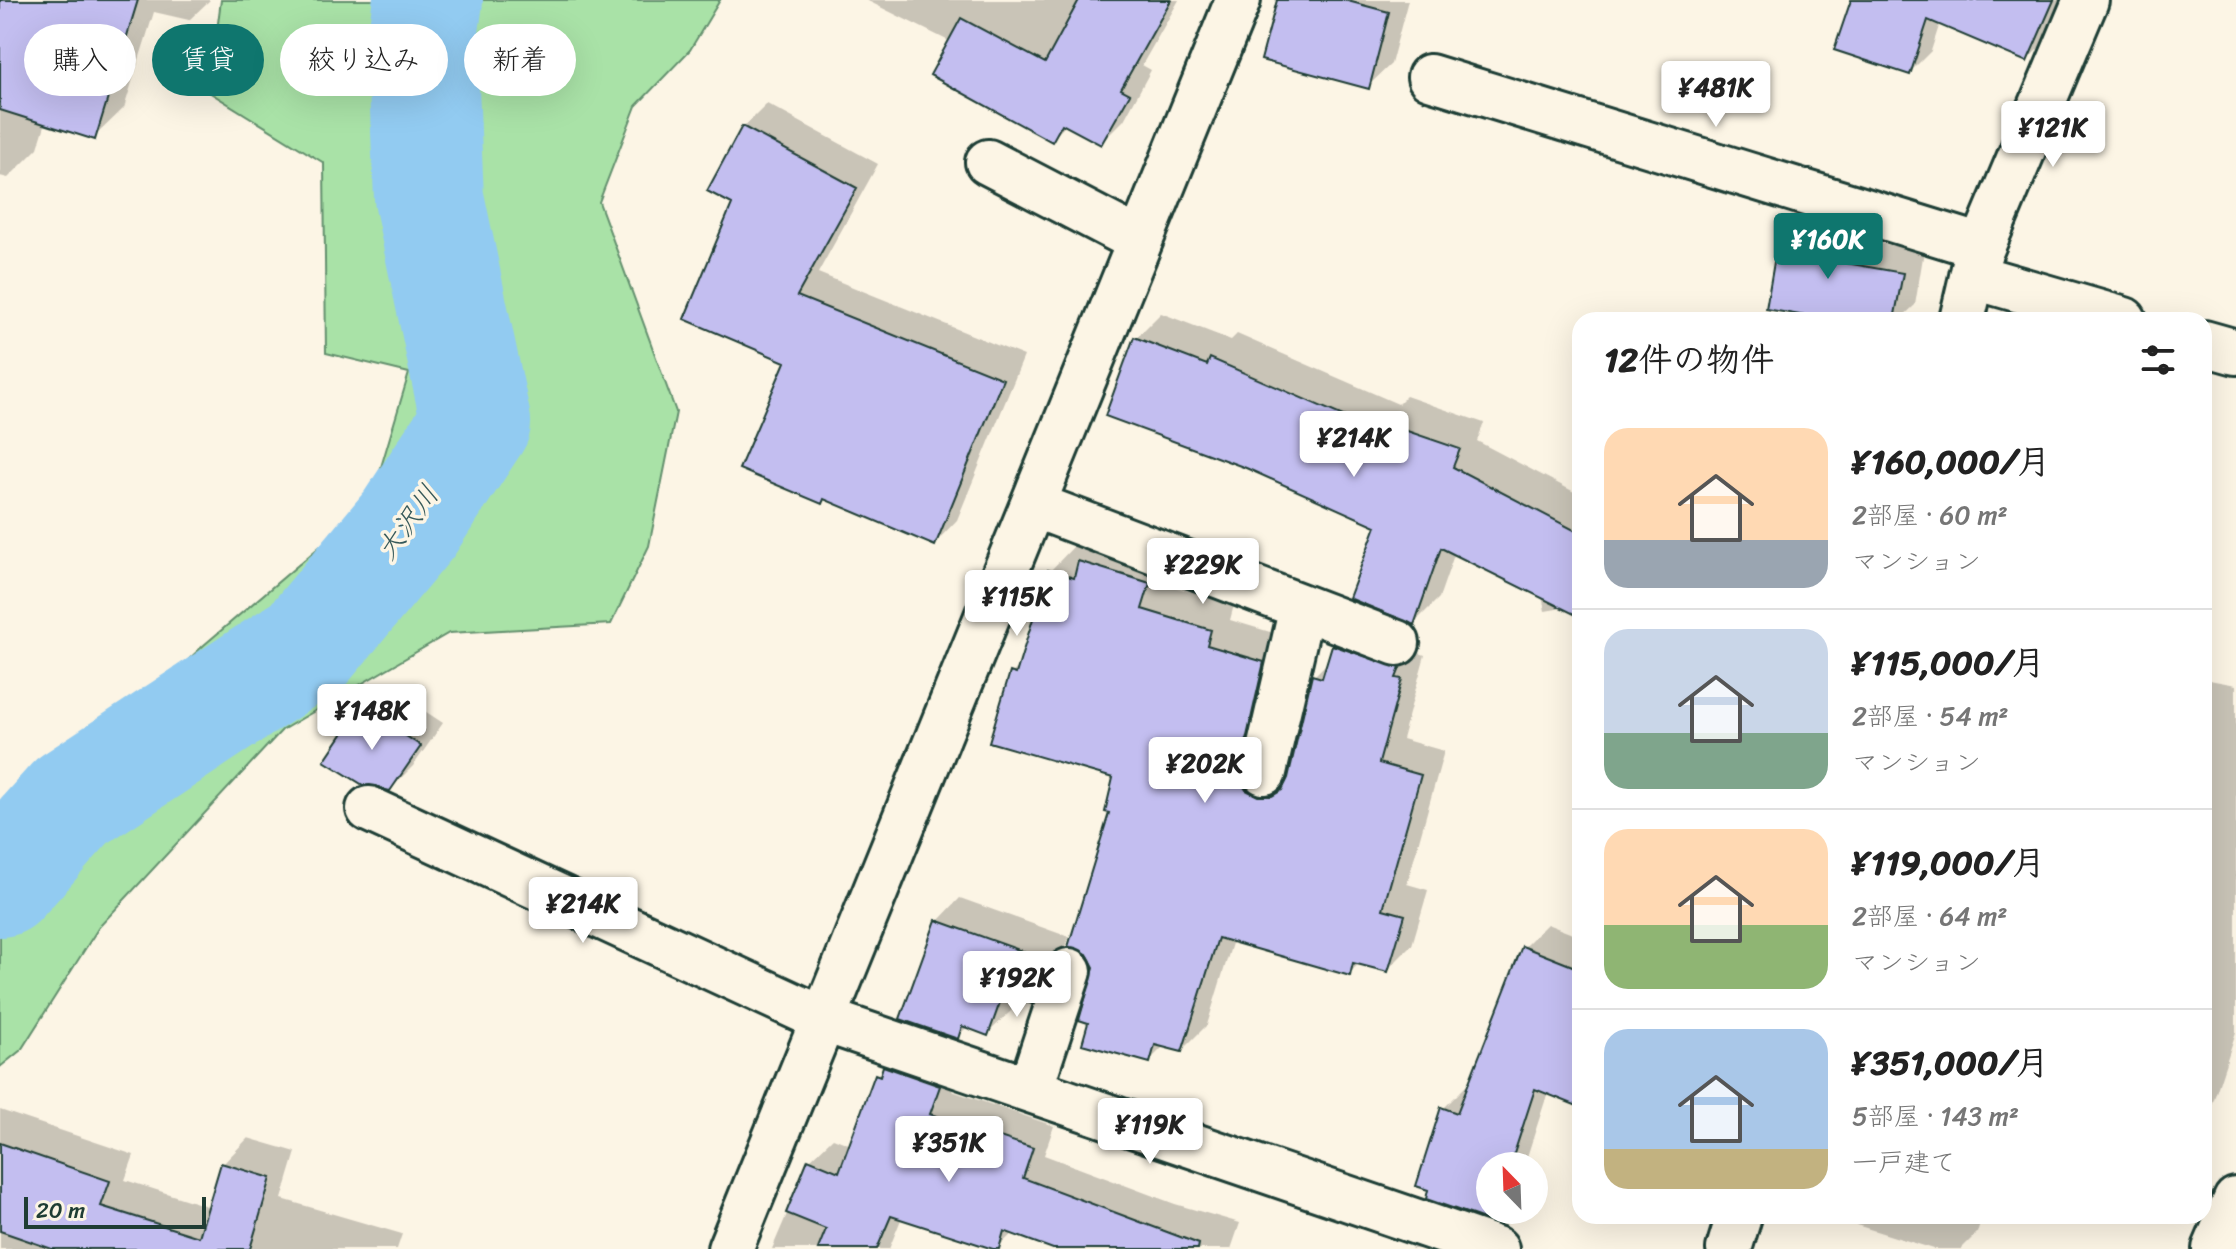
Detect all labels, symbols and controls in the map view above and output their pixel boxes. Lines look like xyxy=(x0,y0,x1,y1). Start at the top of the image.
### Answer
chip: 購入 xyxy=(24,24,136,96)
chip: 賃貸 xyxy=(152,24,264,96)
chip: 絞り込み xyxy=(280,24,448,96)
chip: 新着 xyxy=(464,24,576,96)
pin: ¥481K xyxy=(1660,61,1772,129)
text: ¥481K xyxy=(1679,64,1753,110)
pin: ¥121K xyxy=(1997,101,2109,169)
text: ¥121K xyxy=(2019,104,2087,150)
pin: ¥160K xyxy=(1772,213,1884,281)
text: ¥160K xyxy=(1792,216,1864,262)
text: 12件の物件 xyxy=(1604,330,1774,390)
icon: filters xyxy=(2136,338,2180,382)
pin: ¥214K xyxy=(1298,411,1410,479)
text: ¥214K xyxy=(1318,414,1390,460)
text: ¥160,000/月 xyxy=(1852,432,2051,492)
icon: home xyxy=(1668,460,1764,556)
water label: 大沢川 xyxy=(363,474,452,571)
text: 2部屋 · 60 m² xyxy=(1852,492,2008,538)
pin: ¥229K xyxy=(1147,538,1259,606)
text: マンション xyxy=(1852,538,1981,584)
text: ¥229K xyxy=(1165,541,1241,587)
pin: ¥115K xyxy=(961,570,1073,638)
text: ¥115K xyxy=(983,573,1051,619)
text: ¥115,000/月 xyxy=(1852,633,2045,693)
icon: home xyxy=(1668,661,1764,757)
pin: ¥148K xyxy=(316,684,428,752)
text: ¥148K xyxy=(335,687,409,733)
text: 2部屋 · 54 m² xyxy=(1852,693,2009,739)
pin: ¥202K xyxy=(1149,737,1261,805)
text: マンション xyxy=(1852,739,1981,785)
text: ¥202K xyxy=(1167,740,1243,786)
text: ¥119,000/月 xyxy=(1852,833,2045,893)
icon: home xyxy=(1668,861,1764,957)
pin: ¥214K xyxy=(527,877,639,945)
text: ¥214K xyxy=(547,880,619,926)
text: 2部屋 · 64 m² xyxy=(1852,893,2007,939)
text: マンション xyxy=(1852,939,1981,985)
pin: ¥192K xyxy=(961,951,1073,1019)
text: ¥192K xyxy=(981,954,1053,1000)
text: ¥351,000/月 xyxy=(1852,1033,2049,1093)
icon: home xyxy=(1668,1061,1764,1157)
text: 5部屋 · 143 m² xyxy=(1852,1093,2019,1139)
pin: ¥119K xyxy=(1094,1098,1206,1166)
text: ¥119K xyxy=(1116,1101,1184,1147)
pin: ¥351K xyxy=(893,1116,1005,1184)
text: ¥351K xyxy=(913,1119,985,1165)
text: 一戸建て xyxy=(1852,1139,1956,1185)
north arrow xyxy=(1476,1152,1548,1224)
map controls xyxy=(1476,1152,1548,1224)
text: 20 m xyxy=(36,1191,85,1230)
scale bar xyxy=(24,1193,206,1229)

